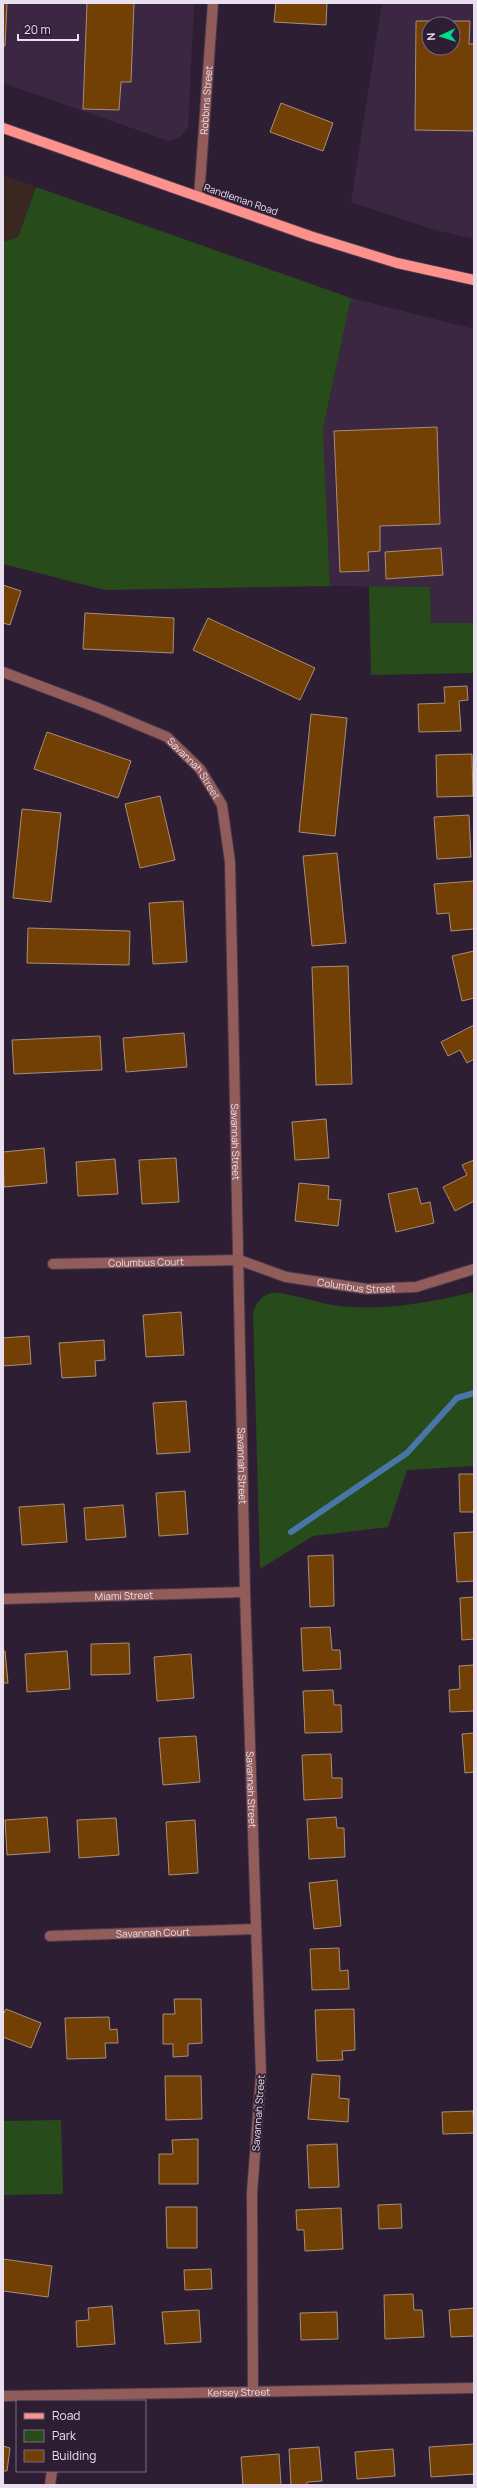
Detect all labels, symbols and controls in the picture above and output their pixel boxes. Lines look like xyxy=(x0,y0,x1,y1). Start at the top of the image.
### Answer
scale bar xyxy=(18,16,78,42)
north arrow xyxy=(421,16,461,56)
text: 20 m xyxy=(24,21,51,38)
text: N xyxy=(423,32,438,41)
street label: Robbins Street xyxy=(197,65,215,135)
street label: Randleman Road xyxy=(202,180,280,218)
street label: Savannah Street xyxy=(164,734,224,802)
street label: Savannah Street xyxy=(228,1103,244,1180)
street label: Columbus Court xyxy=(108,1254,184,1270)
street label: Columbus Street xyxy=(316,1275,396,1296)
street label: Savannah Street xyxy=(235,1427,250,1504)
street label: Miami Street xyxy=(94,1588,153,1603)
street label: Savannah Street xyxy=(243,1751,260,1828)
street label: Savannah Court xyxy=(116,1924,190,1941)
street label: Savannah Street xyxy=(248,2074,268,2152)
street label: Kersey Street xyxy=(208,2384,270,2400)
legend xyxy=(16,2400,146,2472)
text: Road xyxy=(52,2407,80,2424)
text: Park xyxy=(52,2427,77,2444)
text: Building xyxy=(52,2447,96,2464)

